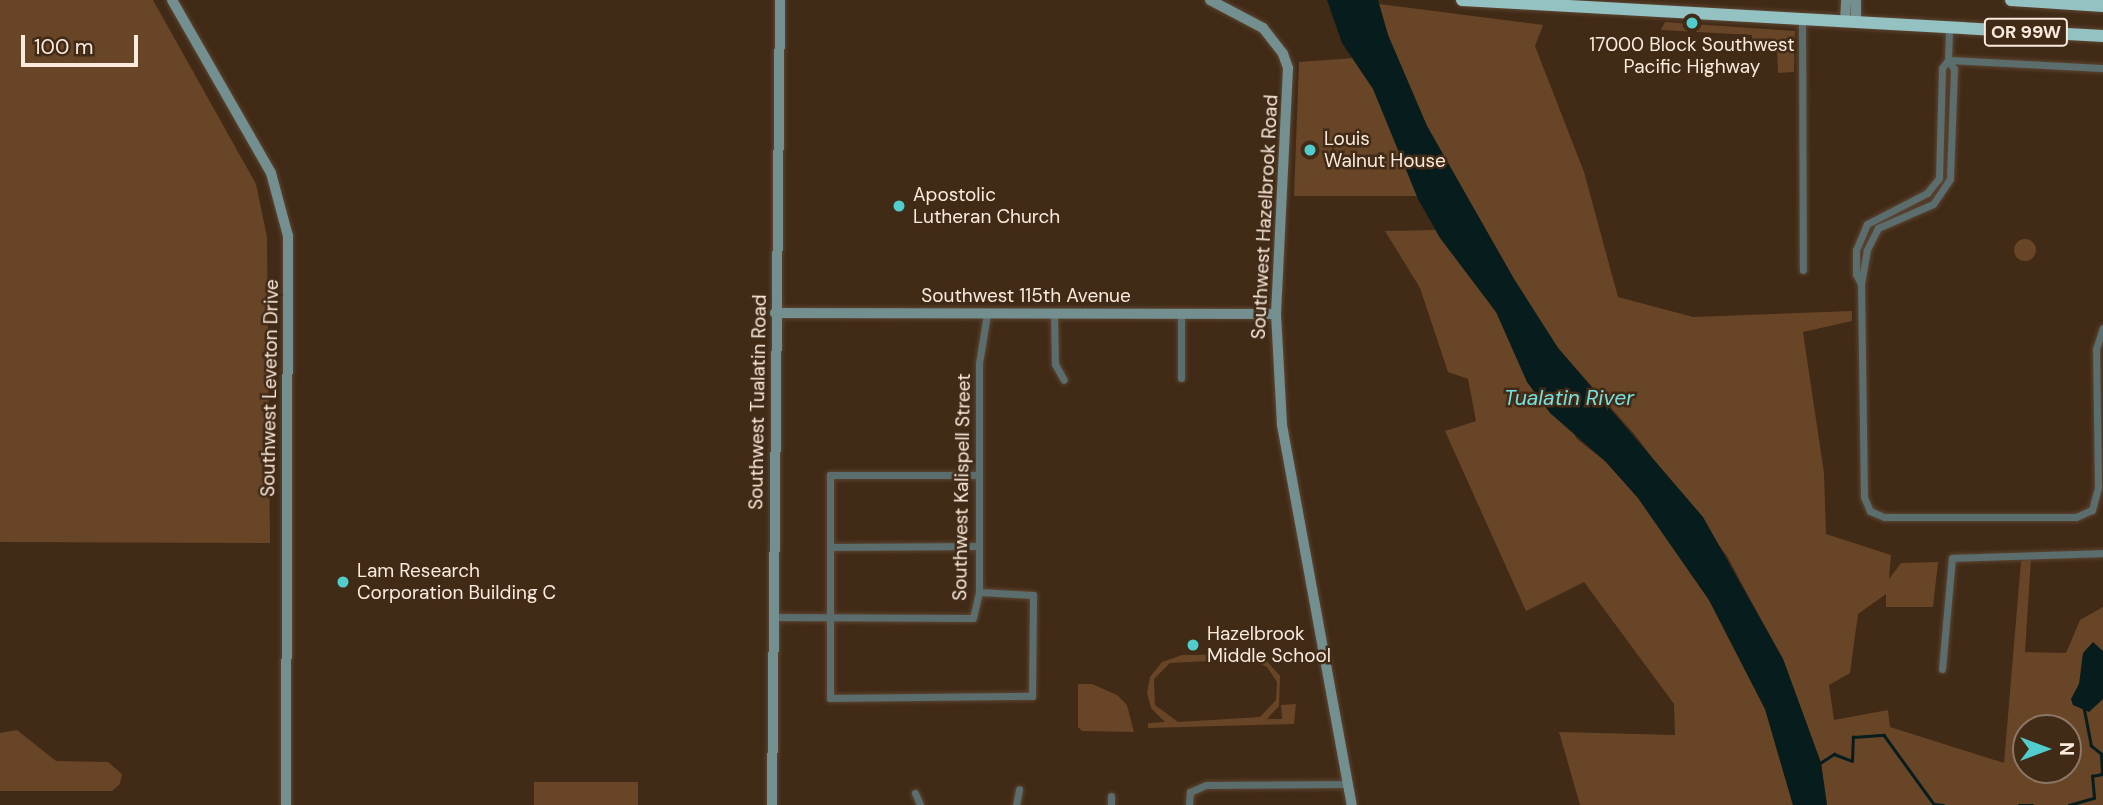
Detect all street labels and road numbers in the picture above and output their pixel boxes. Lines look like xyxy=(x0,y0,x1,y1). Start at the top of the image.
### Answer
road number: OR 99W xyxy=(1982,17,2070,46)
street label: Southwest Hazelbrook Road xyxy=(1247,94,1283,340)
street label: Southwest Leveton Drive xyxy=(257,279,283,497)
street label: Southwest 115th Avenue xyxy=(921,285,1131,307)
street label: Southwest Tualatin Road xyxy=(745,294,771,510)
street label: Southwest Kalispell Street xyxy=(949,373,975,601)

